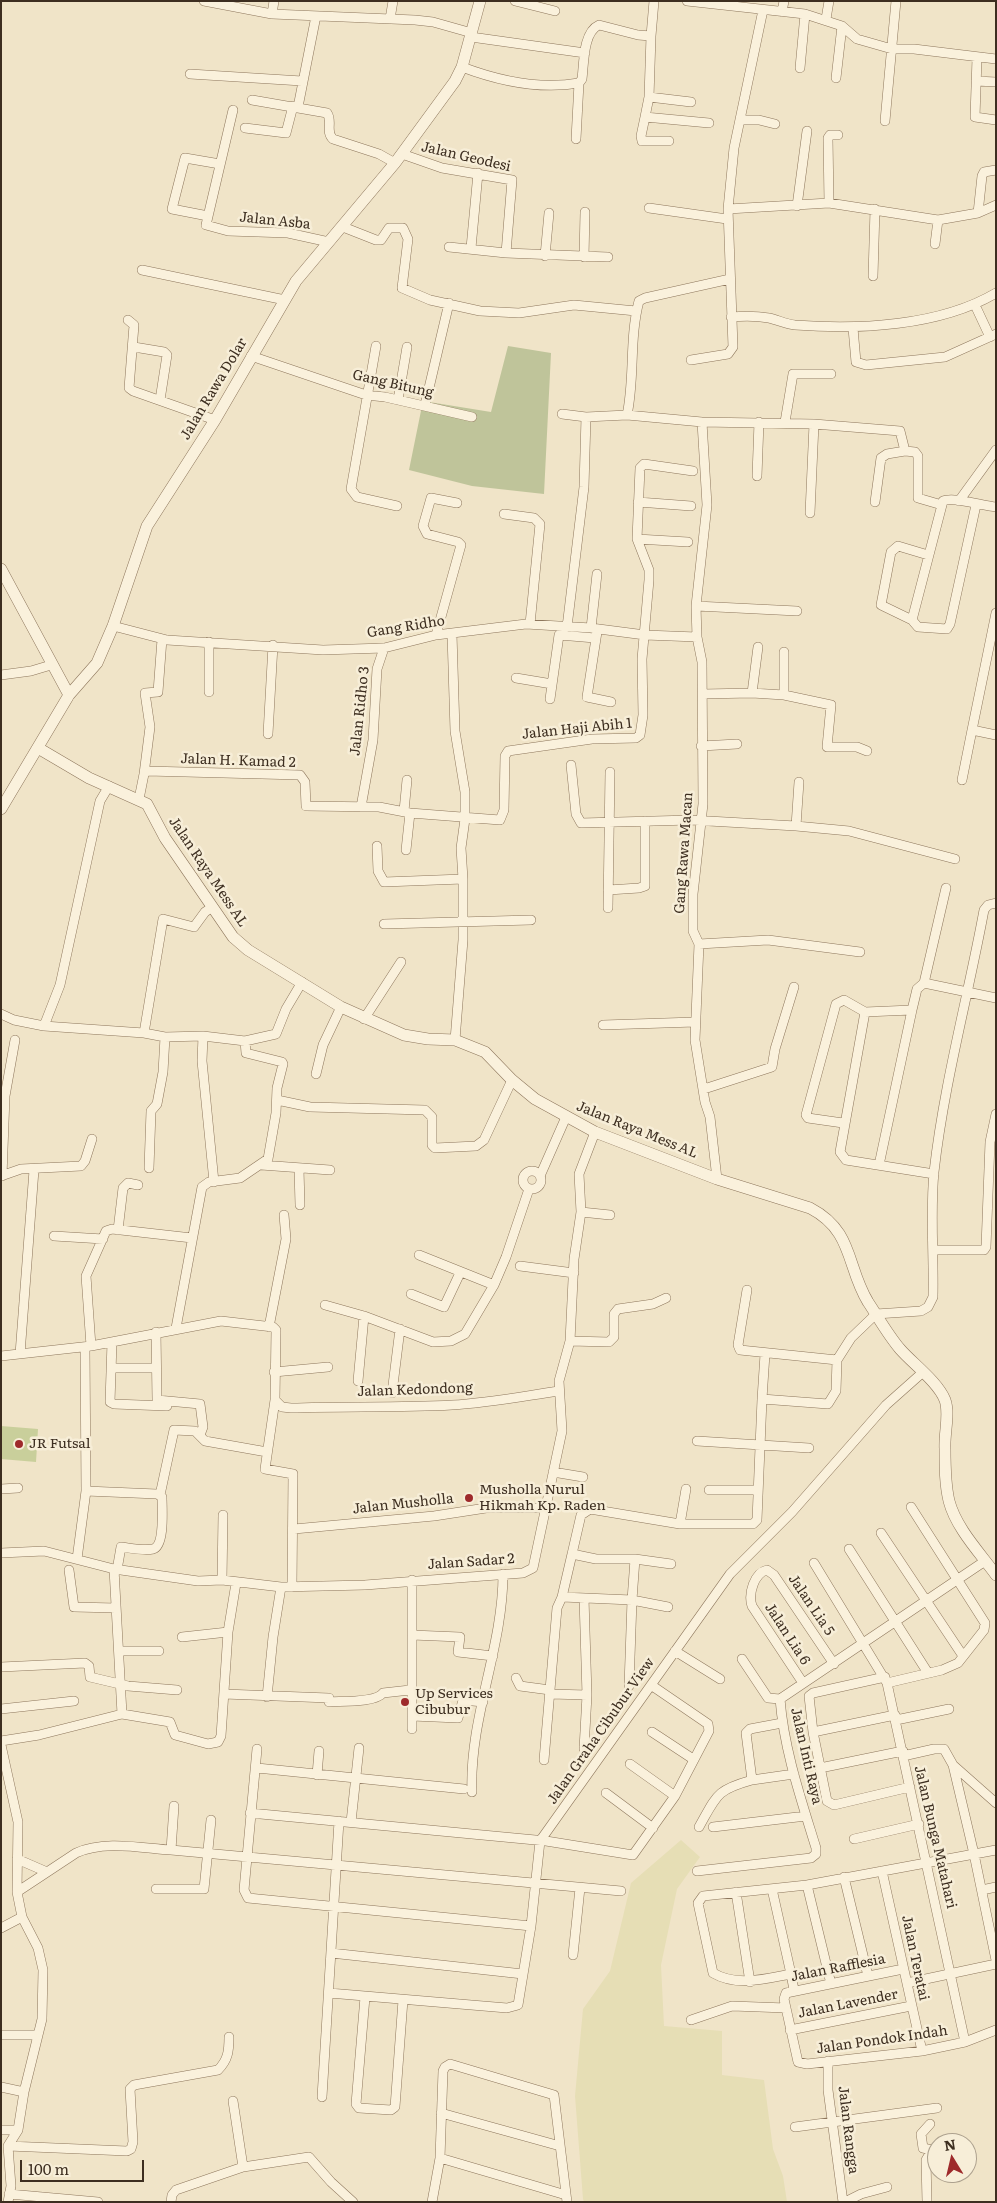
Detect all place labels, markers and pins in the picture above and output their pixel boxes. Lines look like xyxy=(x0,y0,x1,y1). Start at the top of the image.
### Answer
place label: JR Futsal xyxy=(29,1436,90,1452)
marker: JR Futsal xyxy=(13,1438,25,1450)
place label: Musholla Nurul Hikmah Kp. Raden xyxy=(479,1482,606,1514)
marker: Musholla Nurul Hikmah Kp. Raden xyxy=(463,1492,475,1504)
place label: Up Services Cibubur xyxy=(415,1686,493,1718)
marker: Up Services Cibubur xyxy=(399,1696,411,1708)

